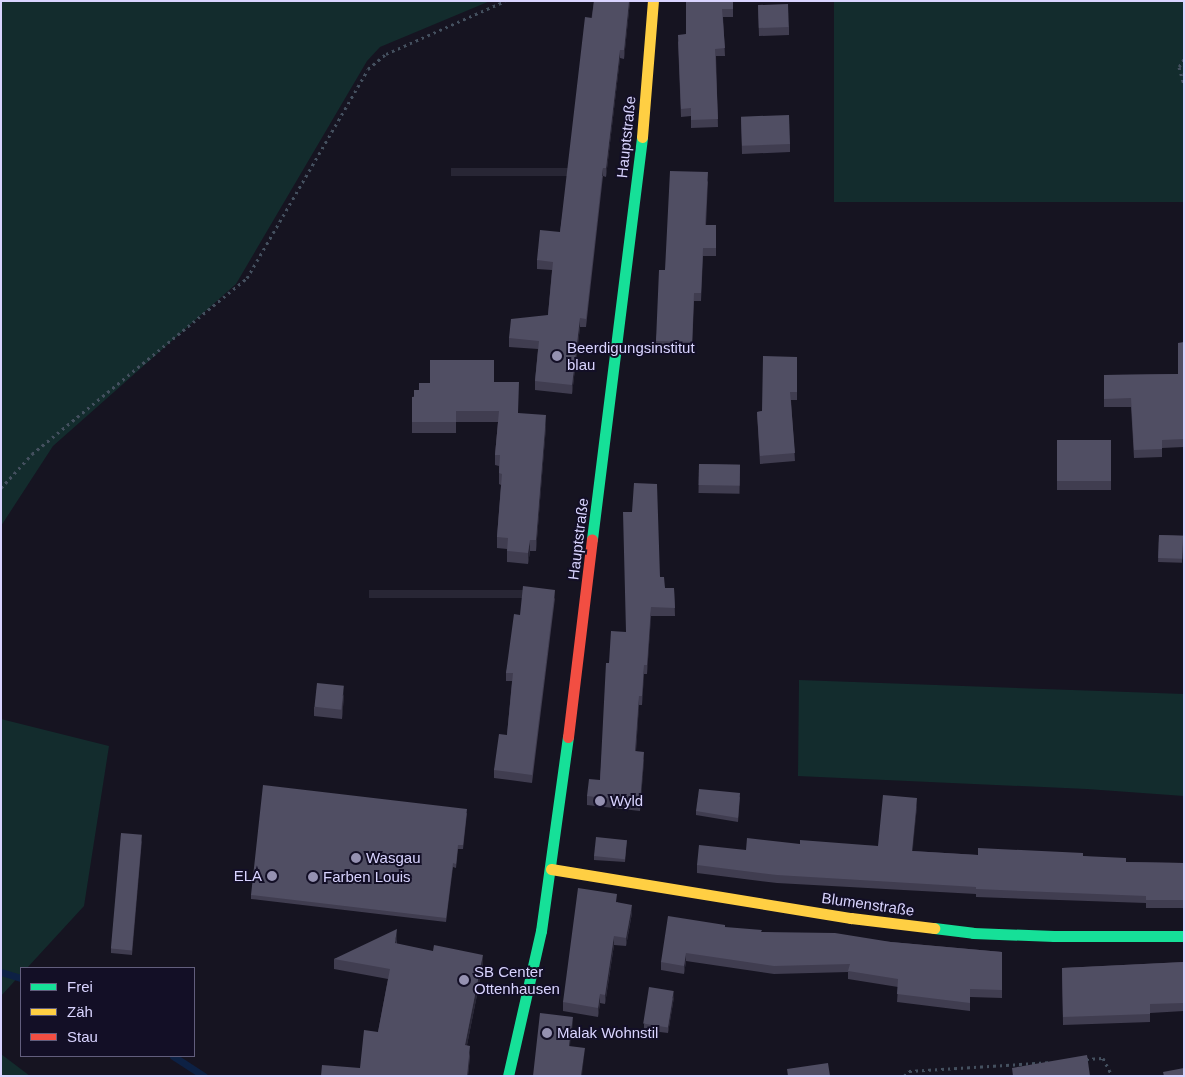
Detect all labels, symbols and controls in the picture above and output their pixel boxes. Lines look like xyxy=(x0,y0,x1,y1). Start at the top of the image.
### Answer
street label: Hauptstraße xyxy=(613,95,639,179)
place label: Beerdigungsinstitut blau xyxy=(567,338,695,373)
marker: Beerdigungsinstitut blau xyxy=(551,350,563,362)
street label: Hauptstraße xyxy=(564,497,592,581)
place label: Wyld xyxy=(610,792,643,810)
marker: Wyld xyxy=(594,795,606,807)
place label: Wasgau xyxy=(366,849,420,867)
marker: Wasgau xyxy=(350,852,362,864)
place label: ELA xyxy=(234,867,262,885)
place label: Farben Louis xyxy=(323,868,411,886)
marker: ELA xyxy=(266,870,278,882)
marker: Farben Louis xyxy=(307,871,319,883)
street label: Blumenstraße xyxy=(821,889,915,919)
place label: SB Center Ottenhausen xyxy=(474,962,560,997)
legend xyxy=(20,967,195,1057)
marker: SB Center Ottenhausen xyxy=(458,974,470,986)
text: Frei xyxy=(67,978,93,995)
text: Zäh xyxy=(67,1003,93,1020)
place label: Malak Wohnstil xyxy=(557,1024,658,1042)
marker: Malak Wohnstil xyxy=(541,1027,553,1039)
text: Stau xyxy=(67,1028,98,1045)

